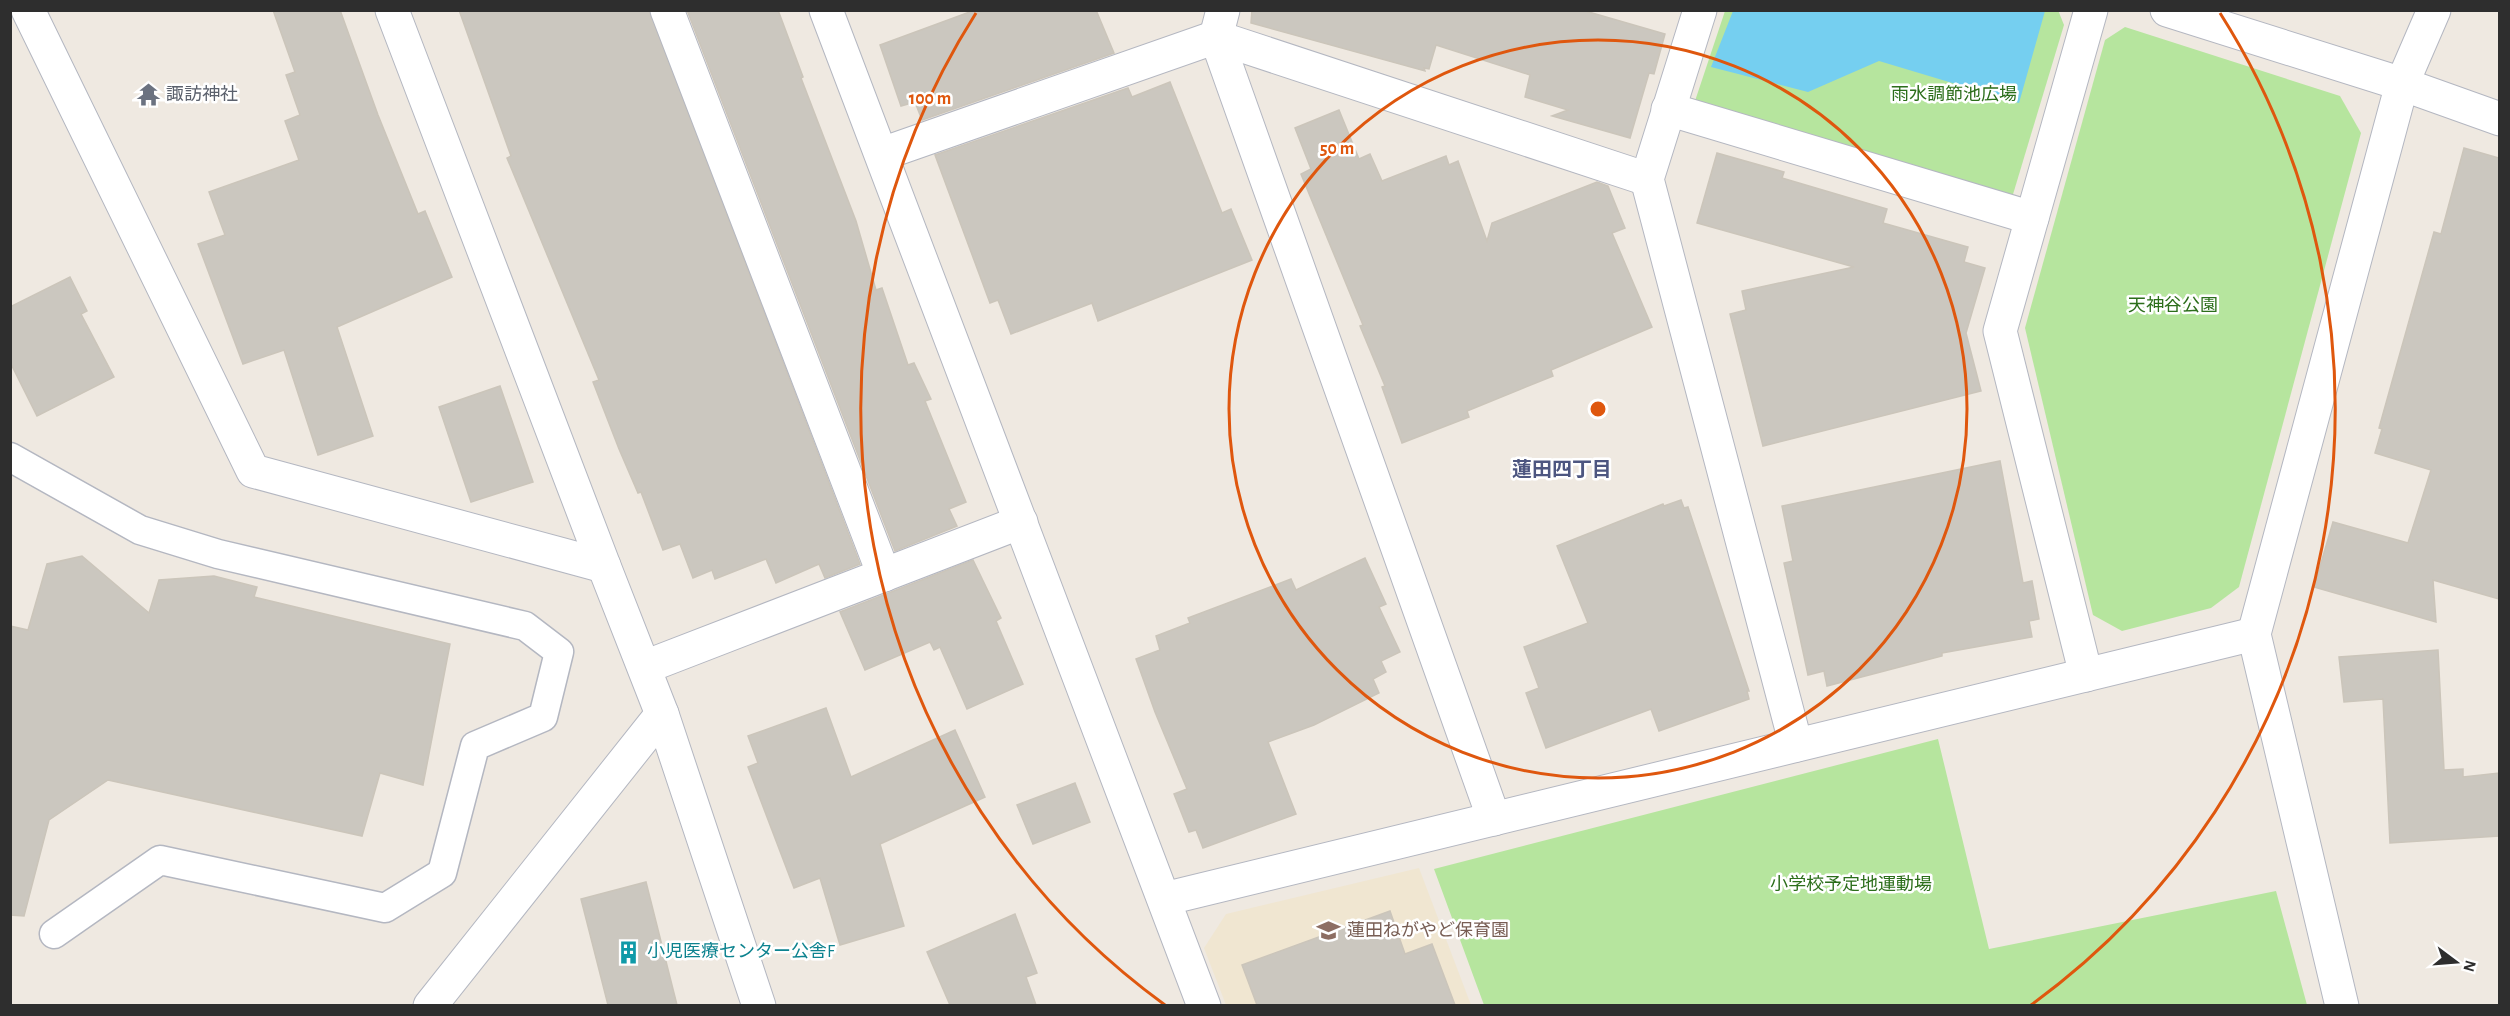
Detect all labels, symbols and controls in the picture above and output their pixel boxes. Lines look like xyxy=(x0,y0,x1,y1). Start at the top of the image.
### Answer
temple icon: 諏訪神社 xyxy=(135,82,161,108)
place label: 諏訪神社 xyxy=(166,85,238,104)
park label: 雨水調節池広場 xyxy=(1891,85,2017,104)
text: 100 m xyxy=(909,90,951,108)
text: 50 m xyxy=(1320,140,1354,158)
park label: 天神谷公園 xyxy=(2128,296,2218,315)
centre of rings xyxy=(1588,399,1608,419)
district label: 蓮田四丁目 xyxy=(1512,459,1612,480)
park label: 小学校予定地運動場 xyxy=(1770,874,1932,894)
school or university icon: 蓮田ねがやど保育園 xyxy=(1316,918,1342,944)
place label: 蓮田ねがやど保育園 xyxy=(1347,920,1509,940)
north arrow xyxy=(2426,932,2486,992)
building icon: 小児医療センター公舎F xyxy=(616,939,642,965)
place label: 小児医療センター公舎F xyxy=(647,942,835,961)
text: N xyxy=(2460,958,2479,973)

